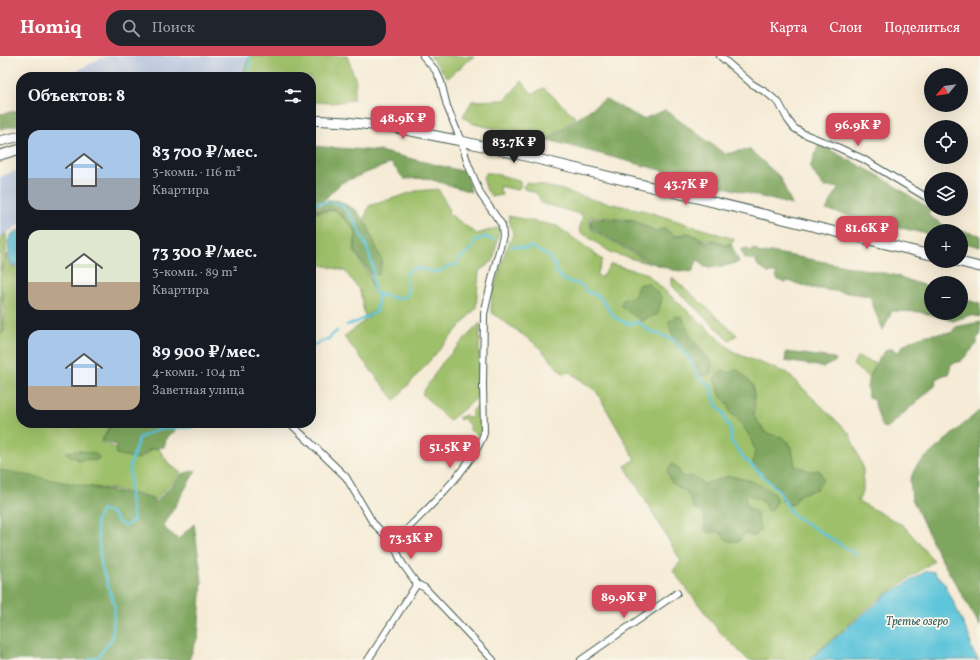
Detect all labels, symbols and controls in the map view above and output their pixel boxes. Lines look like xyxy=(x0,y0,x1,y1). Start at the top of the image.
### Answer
search box xyxy=(106,10,386,46)
text: Homiq xyxy=(20,15,82,41)
icon: search xyxy=(120,17,142,39)
text: Поиск xyxy=(152,18,195,39)
text: Карта xyxy=(769,19,807,38)
text: Слои xyxy=(829,19,862,38)
text: Поделиться xyxy=(884,19,960,38)
north arrow xyxy=(924,68,968,112)
map controls xyxy=(924,68,968,320)
text: Объектов: 8 xyxy=(28,85,125,108)
icon: filters xyxy=(282,85,304,107)
pin: 48.9K ₽ xyxy=(366,106,440,140)
text: 48.9K ₽ xyxy=(380,110,426,128)
pin: 96.9K ₽ xyxy=(821,113,895,147)
text: 96.9K ₽ xyxy=(835,117,881,135)
button: locate xyxy=(924,120,968,164)
pin: 83.7K ₽ xyxy=(477,130,551,164)
text: 83.7K ₽ xyxy=(492,134,536,152)
text: 83 700 ₽/мес. xyxy=(152,141,258,164)
icon: home xyxy=(60,146,108,194)
text: 3-комн. · 116 m² xyxy=(152,164,241,182)
pin: 43.7K ₽ xyxy=(649,172,723,206)
button: layers xyxy=(924,172,968,216)
text: 43.7K ₽ xyxy=(664,176,708,194)
text: Квартира xyxy=(152,182,209,200)
pin: 81.6K ₽ xyxy=(830,216,904,250)
text: 81.6K ₽ xyxy=(845,220,889,238)
button: + xyxy=(924,224,968,268)
text: 73 300 ₽/мес. xyxy=(152,241,257,264)
icon: home xyxy=(60,246,108,294)
text: 3-комн. · 89 m² xyxy=(152,264,237,282)
button: − xyxy=(924,276,968,320)
text: Квартира xyxy=(152,282,209,300)
text: 89 900 ₽/мес. xyxy=(152,341,260,364)
icon: home xyxy=(60,346,108,394)
text: 4-комн. · 104 m² xyxy=(152,364,245,382)
text: Заветная улица xyxy=(152,382,245,400)
pin: 51.5K ₽ xyxy=(413,435,487,469)
text: 51.5K ₽ xyxy=(429,439,471,457)
pin: 73.3K ₽ xyxy=(374,526,448,560)
text: 73.3K ₽ xyxy=(389,530,433,548)
pin: 89.9K ₽ xyxy=(587,585,661,619)
text: 89.9K ₽ xyxy=(601,589,647,607)
water label: Третье озеро xyxy=(886,614,949,630)

